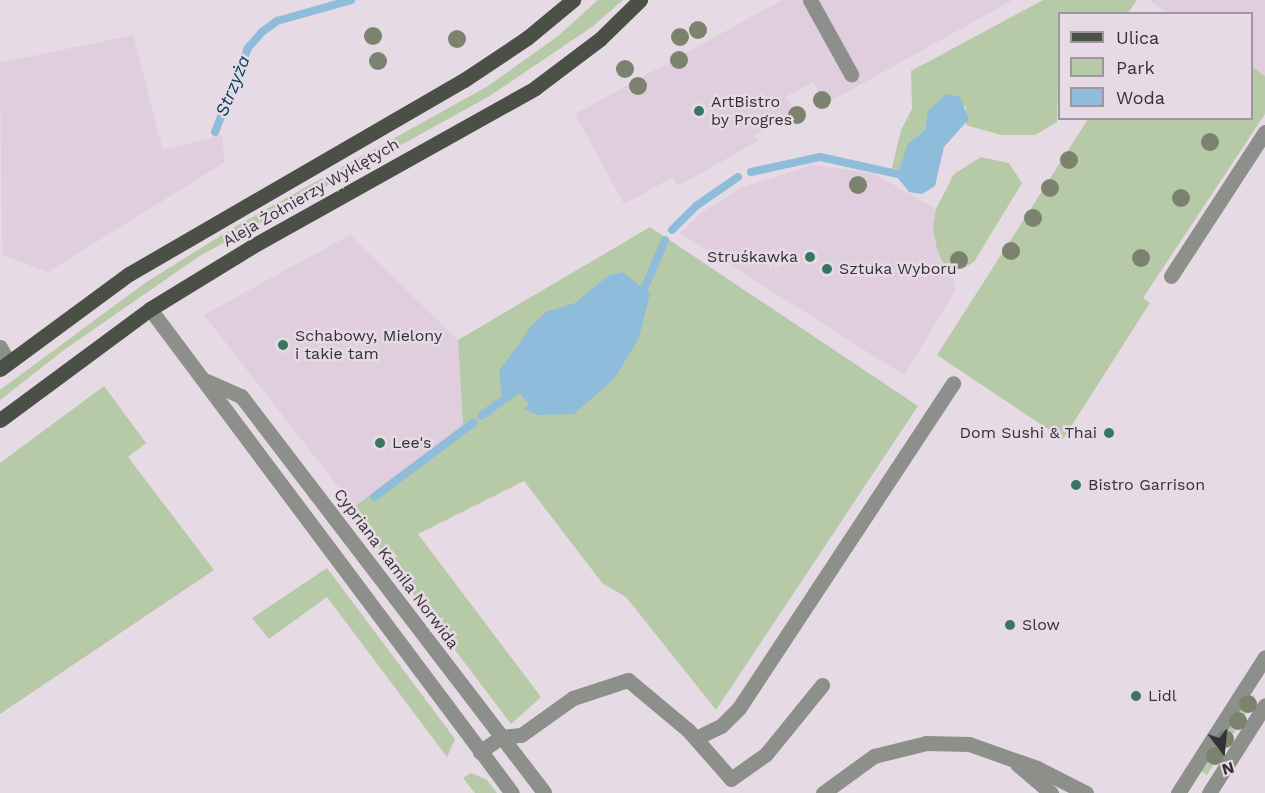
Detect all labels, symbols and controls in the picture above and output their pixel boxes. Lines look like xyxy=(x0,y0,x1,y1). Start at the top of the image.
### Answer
legend xyxy=(1058,12,1253,120)
text: Ulica xyxy=(1116,27,1159,48)
water label: Strzyża xyxy=(211,52,255,120)
text: Park xyxy=(1116,57,1155,78)
text: Woda xyxy=(1116,87,1165,108)
place label: ArtBistro by Progres xyxy=(711,92,793,130)
marker: ArtBistro by Progres xyxy=(692,104,706,118)
street label: Aleja Żołnierzy Wyklętych xyxy=(219,134,403,252)
place label: Struśkawka xyxy=(707,247,798,267)
marker: Struśkawka xyxy=(803,250,817,264)
place label: Sztuka Wyboru xyxy=(839,259,957,279)
marker: Sztuka Wyboru xyxy=(820,262,834,276)
place label: Schabowy, Mielony i takie tam xyxy=(295,326,442,364)
marker: Schabowy, Mielony i takie tam xyxy=(276,338,290,352)
place label: Dom Sushi & Thai xyxy=(959,423,1097,443)
marker: Dom Sushi & Thai xyxy=(1102,426,1116,440)
place label: Lee's xyxy=(392,433,432,453)
marker: Lee's xyxy=(373,436,387,450)
place label: Bistro Garrison xyxy=(1088,475,1205,495)
marker: Bistro Garrison xyxy=(1069,478,1083,492)
street label: Cypriana Kamila Norwida xyxy=(329,485,463,653)
place label: Slow xyxy=(1022,615,1060,635)
marker: Slow xyxy=(1003,618,1017,632)
place label: Lidl xyxy=(1148,686,1177,706)
marker: Lidl xyxy=(1129,689,1143,703)
north arrow xyxy=(1193,721,1253,781)
text: N xyxy=(1220,758,1236,780)

